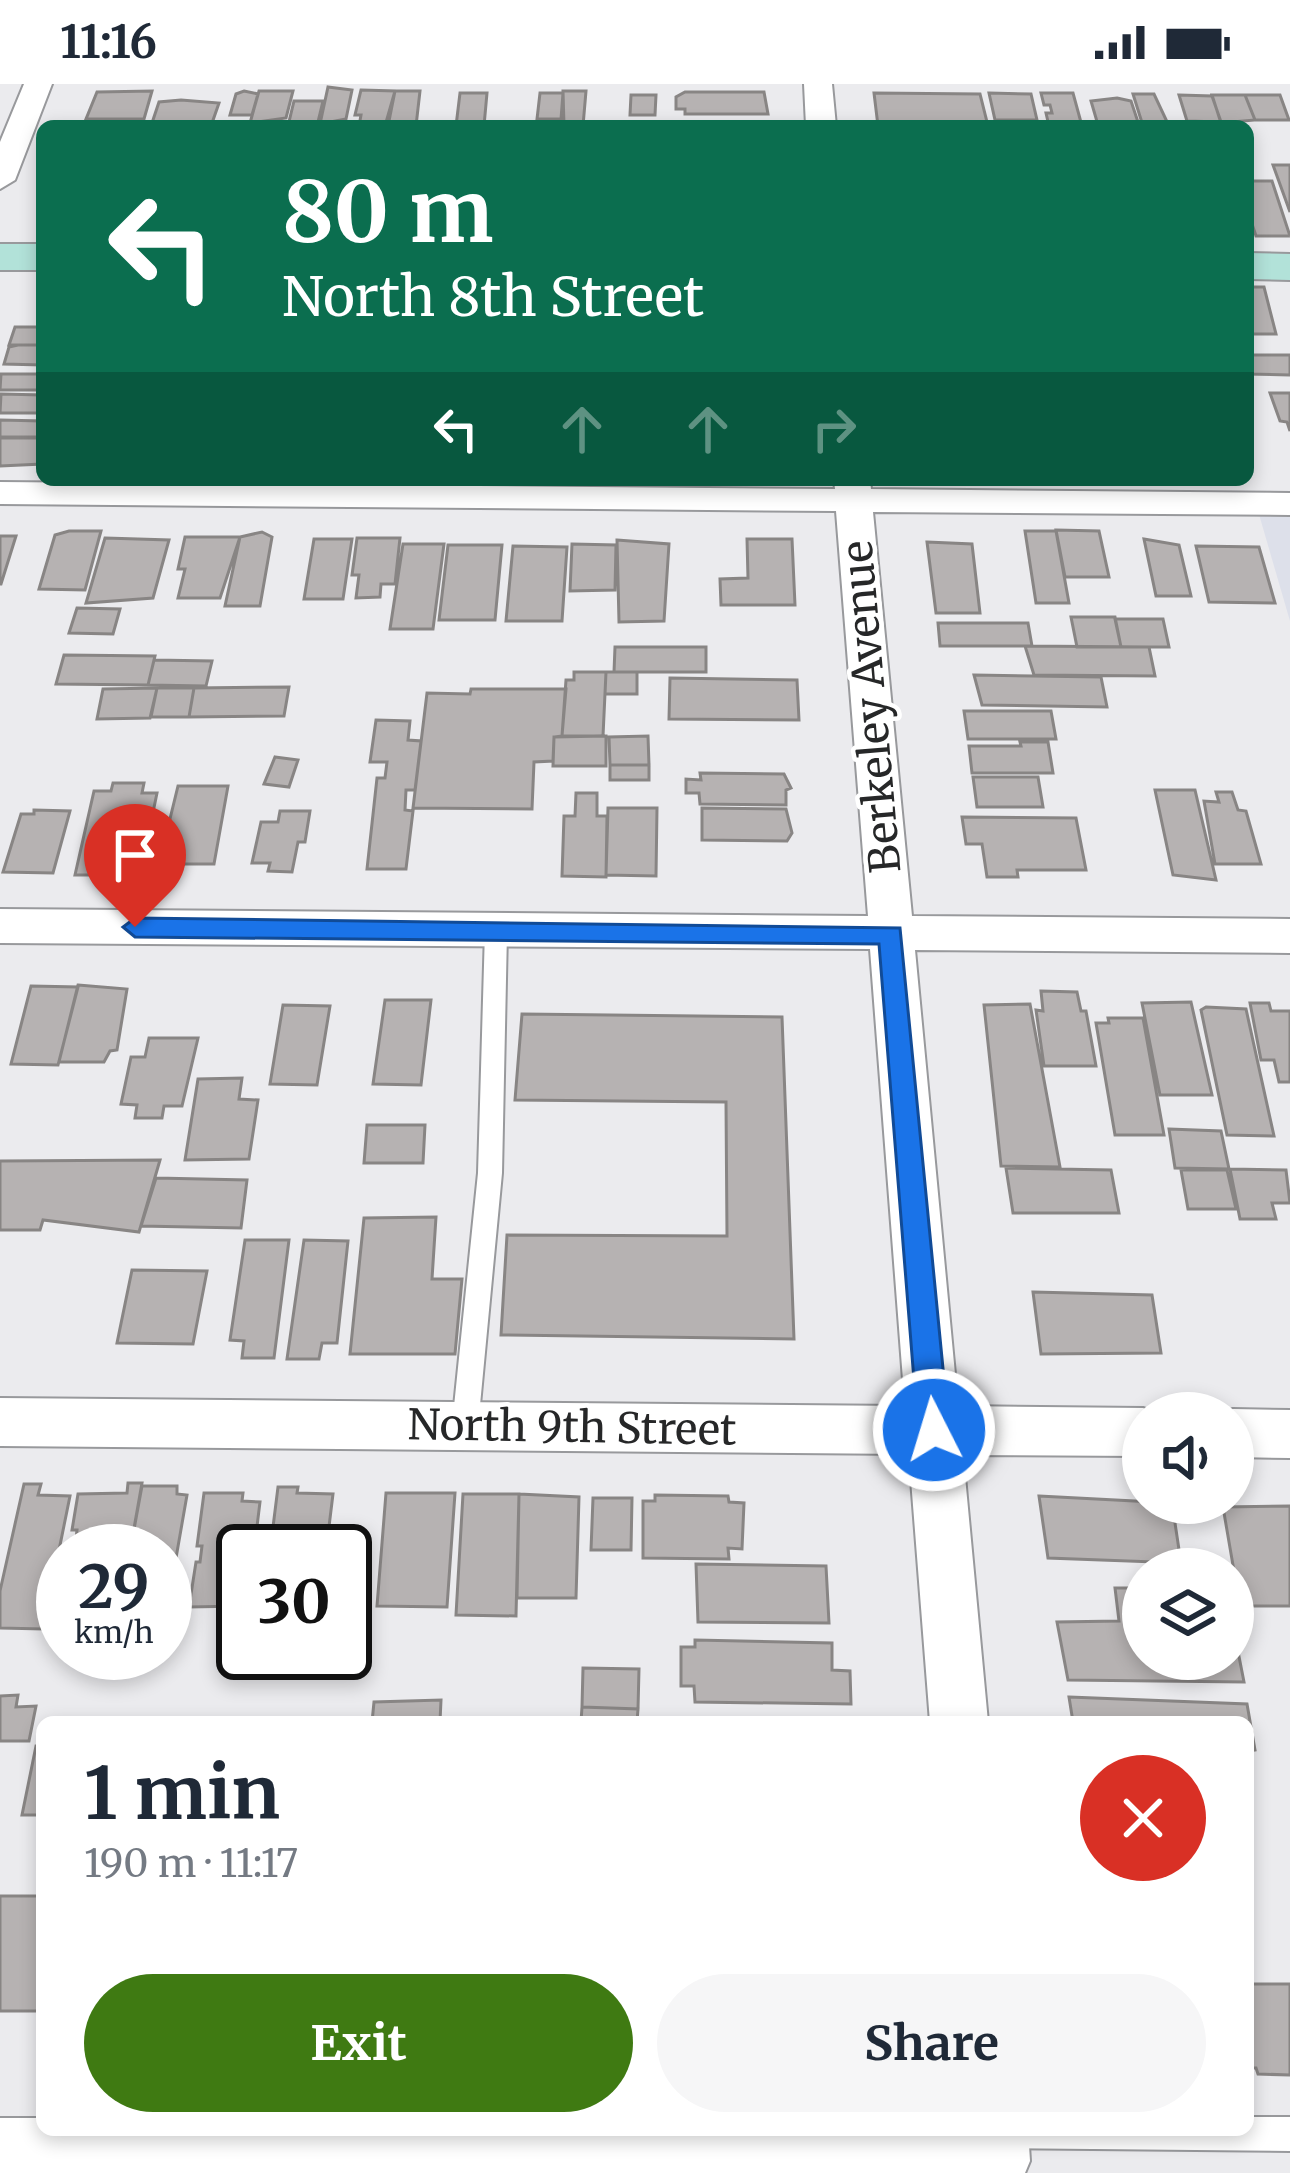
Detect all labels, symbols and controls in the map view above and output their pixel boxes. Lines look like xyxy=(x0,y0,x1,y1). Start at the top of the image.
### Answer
text: 11:16 xyxy=(60,14,157,70)
text: 80 m xyxy=(282,159,494,265)
icon: left xyxy=(84,168,240,324)
text: North 8th Street xyxy=(282,263,704,331)
icon: left xyxy=(423,396,489,462)
icon: ahead xyxy=(549,396,615,462)
icon: ahead xyxy=(675,396,741,462)
icon: right xyxy=(801,396,867,462)
street label: Berkeley Avenue xyxy=(831,539,911,875)
pin xyxy=(84,804,186,927)
icon: arrive xyxy=(102,822,168,888)
position arrow xyxy=(871,1367,997,1493)
map controls xyxy=(1122,1392,1254,1680)
button: sound xyxy=(1122,1392,1254,1524)
street label: North 9th Street xyxy=(407,1398,737,1456)
speed limit sign: 30 xyxy=(216,1524,372,1680)
button: layers xyxy=(1122,1548,1254,1680)
text: 29 xyxy=(78,1549,150,1624)
text: km/h xyxy=(74,1613,154,1651)
text: 1 min xyxy=(84,1748,280,1839)
button: close xyxy=(1080,1755,1206,1881)
text: 190 m · 11:17 xyxy=(84,1839,298,1888)
button: Exit xyxy=(84,1974,633,2112)
button: Share xyxy=(657,1974,1206,2112)

